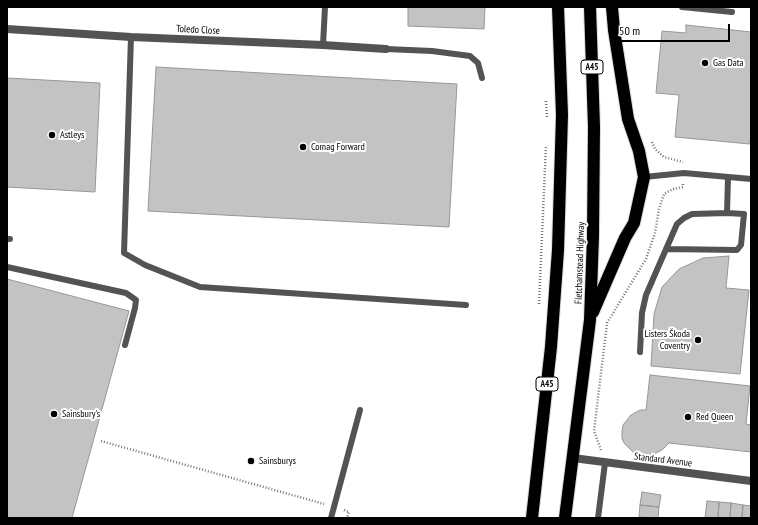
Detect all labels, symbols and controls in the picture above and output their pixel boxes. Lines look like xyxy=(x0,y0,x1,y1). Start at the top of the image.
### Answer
scale bar xyxy=(614,16,732,42)
street label: Toledo Close xyxy=(176,23,220,37)
text: 50 m xyxy=(619,23,640,38)
place label: Gas Data xyxy=(713,57,743,69)
marker: Gas Data xyxy=(700,58,710,68)
road number: A45 xyxy=(581,60,603,74)
place label: Astleys xyxy=(60,129,84,141)
marker: Astleys xyxy=(47,130,57,140)
place label: Comag Forward xyxy=(311,141,365,153)
marker: Comag Forward xyxy=(298,142,308,152)
street label: Fletchamstead Highway xyxy=(573,222,587,304)
place label: Listers Škoda Coventry xyxy=(645,328,690,352)
marker: Listers Škoda Coventry xyxy=(693,335,703,345)
road number: A45 xyxy=(536,377,558,391)
place label: Sainsbury's xyxy=(62,408,100,420)
marker: Sainsbury's xyxy=(49,409,59,419)
place label: Red Queen xyxy=(696,411,733,423)
marker: Red Queen xyxy=(683,412,693,422)
street label: Standard Avenue xyxy=(633,450,693,470)
place label: Sainsburys xyxy=(259,455,296,467)
marker: Sainsburys xyxy=(246,456,256,466)

